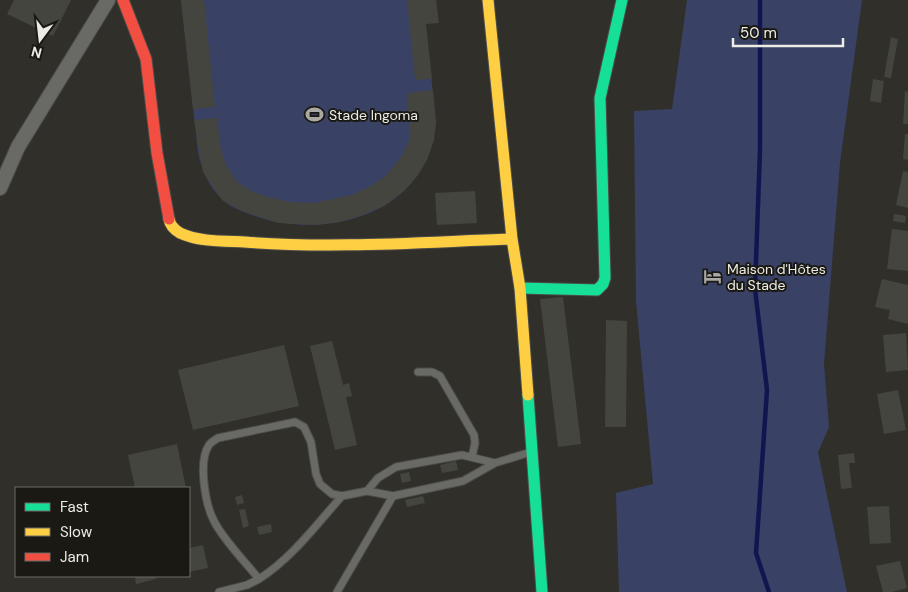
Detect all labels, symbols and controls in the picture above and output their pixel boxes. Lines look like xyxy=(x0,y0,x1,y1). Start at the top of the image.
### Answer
north arrow xyxy=(15,15,65,65)
scale bar xyxy=(733,15,843,47)
text: 50 m xyxy=(740,23,777,43)
text: N xyxy=(29,43,44,63)
sports icon: Stade Ingoma xyxy=(305,105,325,125)
place label: Stade Ingoma xyxy=(329,106,418,124)
place label: Maison d'Hôtes du Stade xyxy=(727,260,826,294)
hotel icon: Maison d'Hôtes du Stade xyxy=(703,267,723,287)
legend xyxy=(15,487,190,577)
text: Fast xyxy=(60,497,89,517)
text: Slow xyxy=(60,522,93,542)
text: Jam xyxy=(60,547,89,567)

